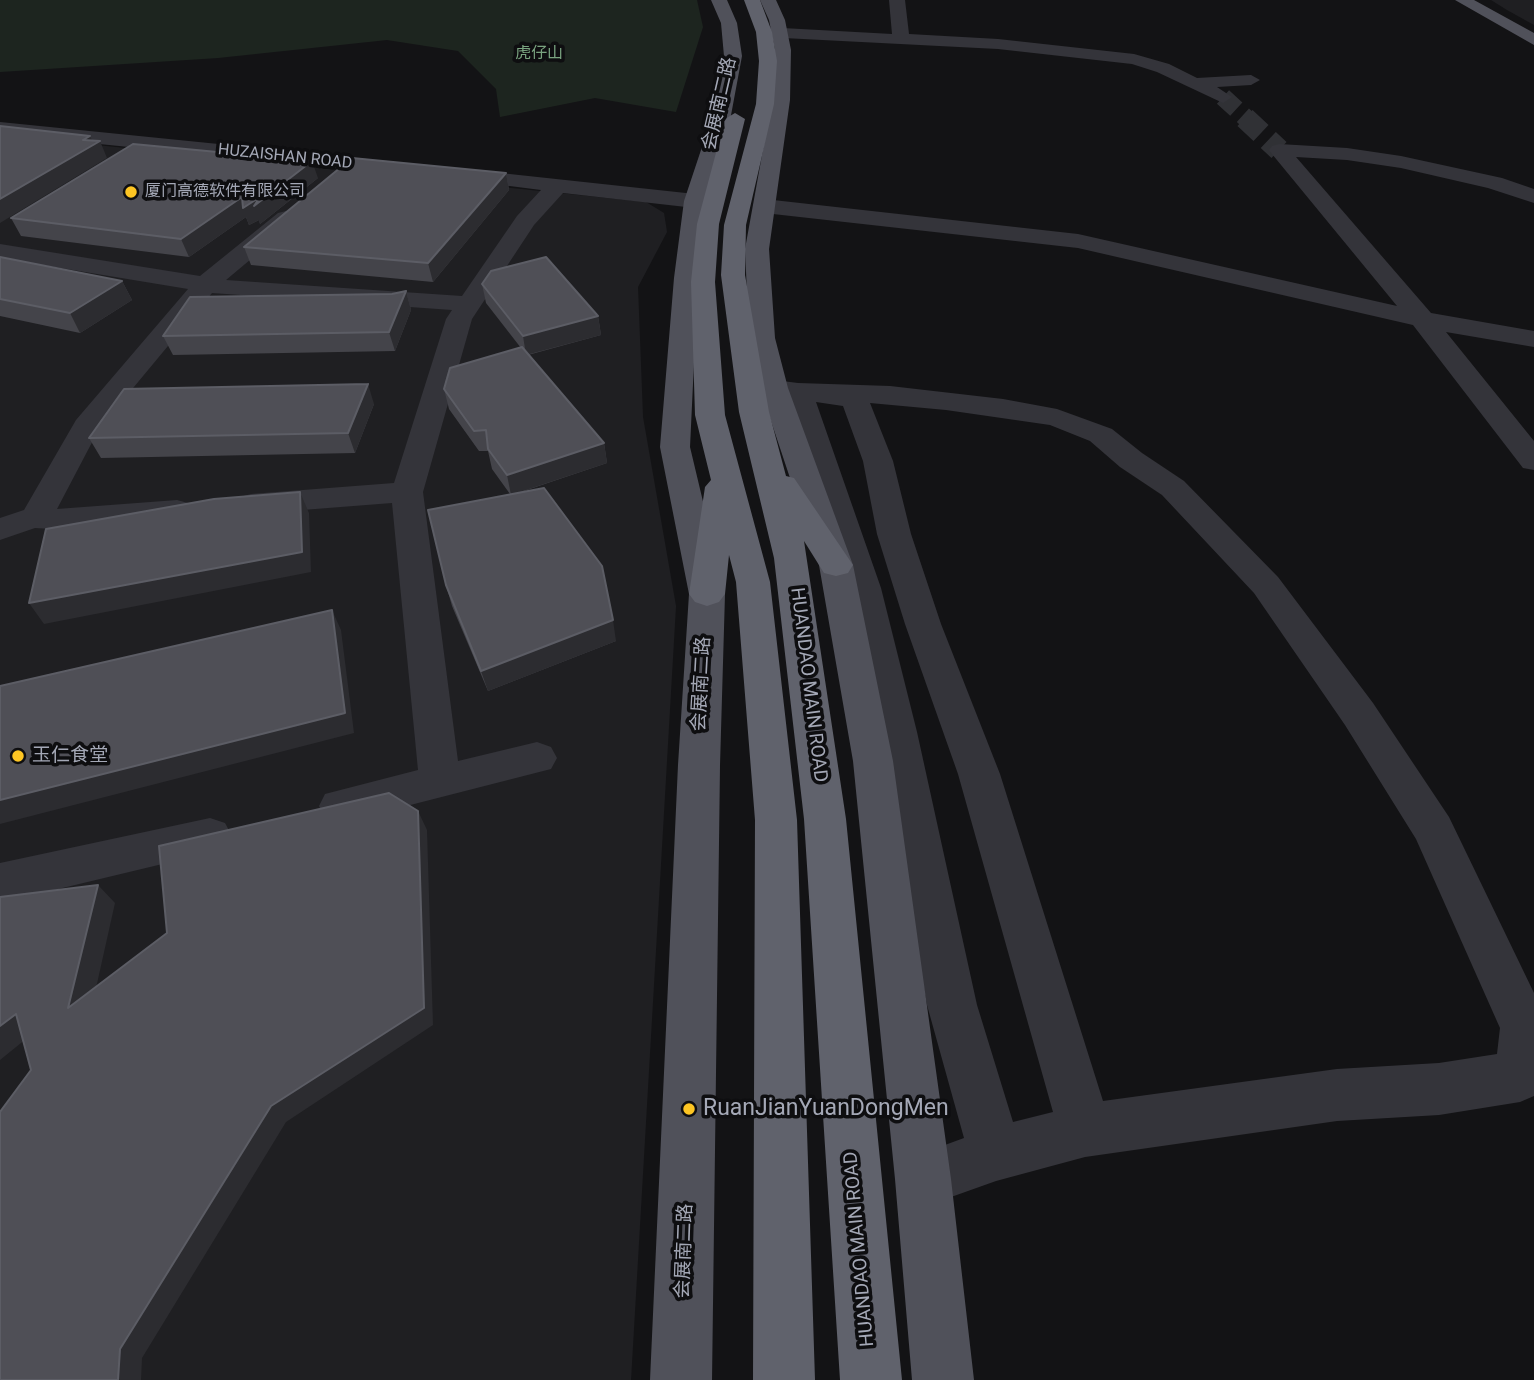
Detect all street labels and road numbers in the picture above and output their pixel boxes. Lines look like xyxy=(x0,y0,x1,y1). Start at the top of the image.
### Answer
street label: 会展南二路 xyxy=(698,55,742,153)
street label: HUZAISHAN ROAD xyxy=(217,140,353,174)
street label: HUANDAO MAIN ROAD xyxy=(785,586,831,784)
street label: 会展南二路 xyxy=(688,636,716,732)
street label: HUANDAO MAIN ROAD xyxy=(840,1150,880,1348)
street label: 会展南二路 xyxy=(672,1203,698,1299)

